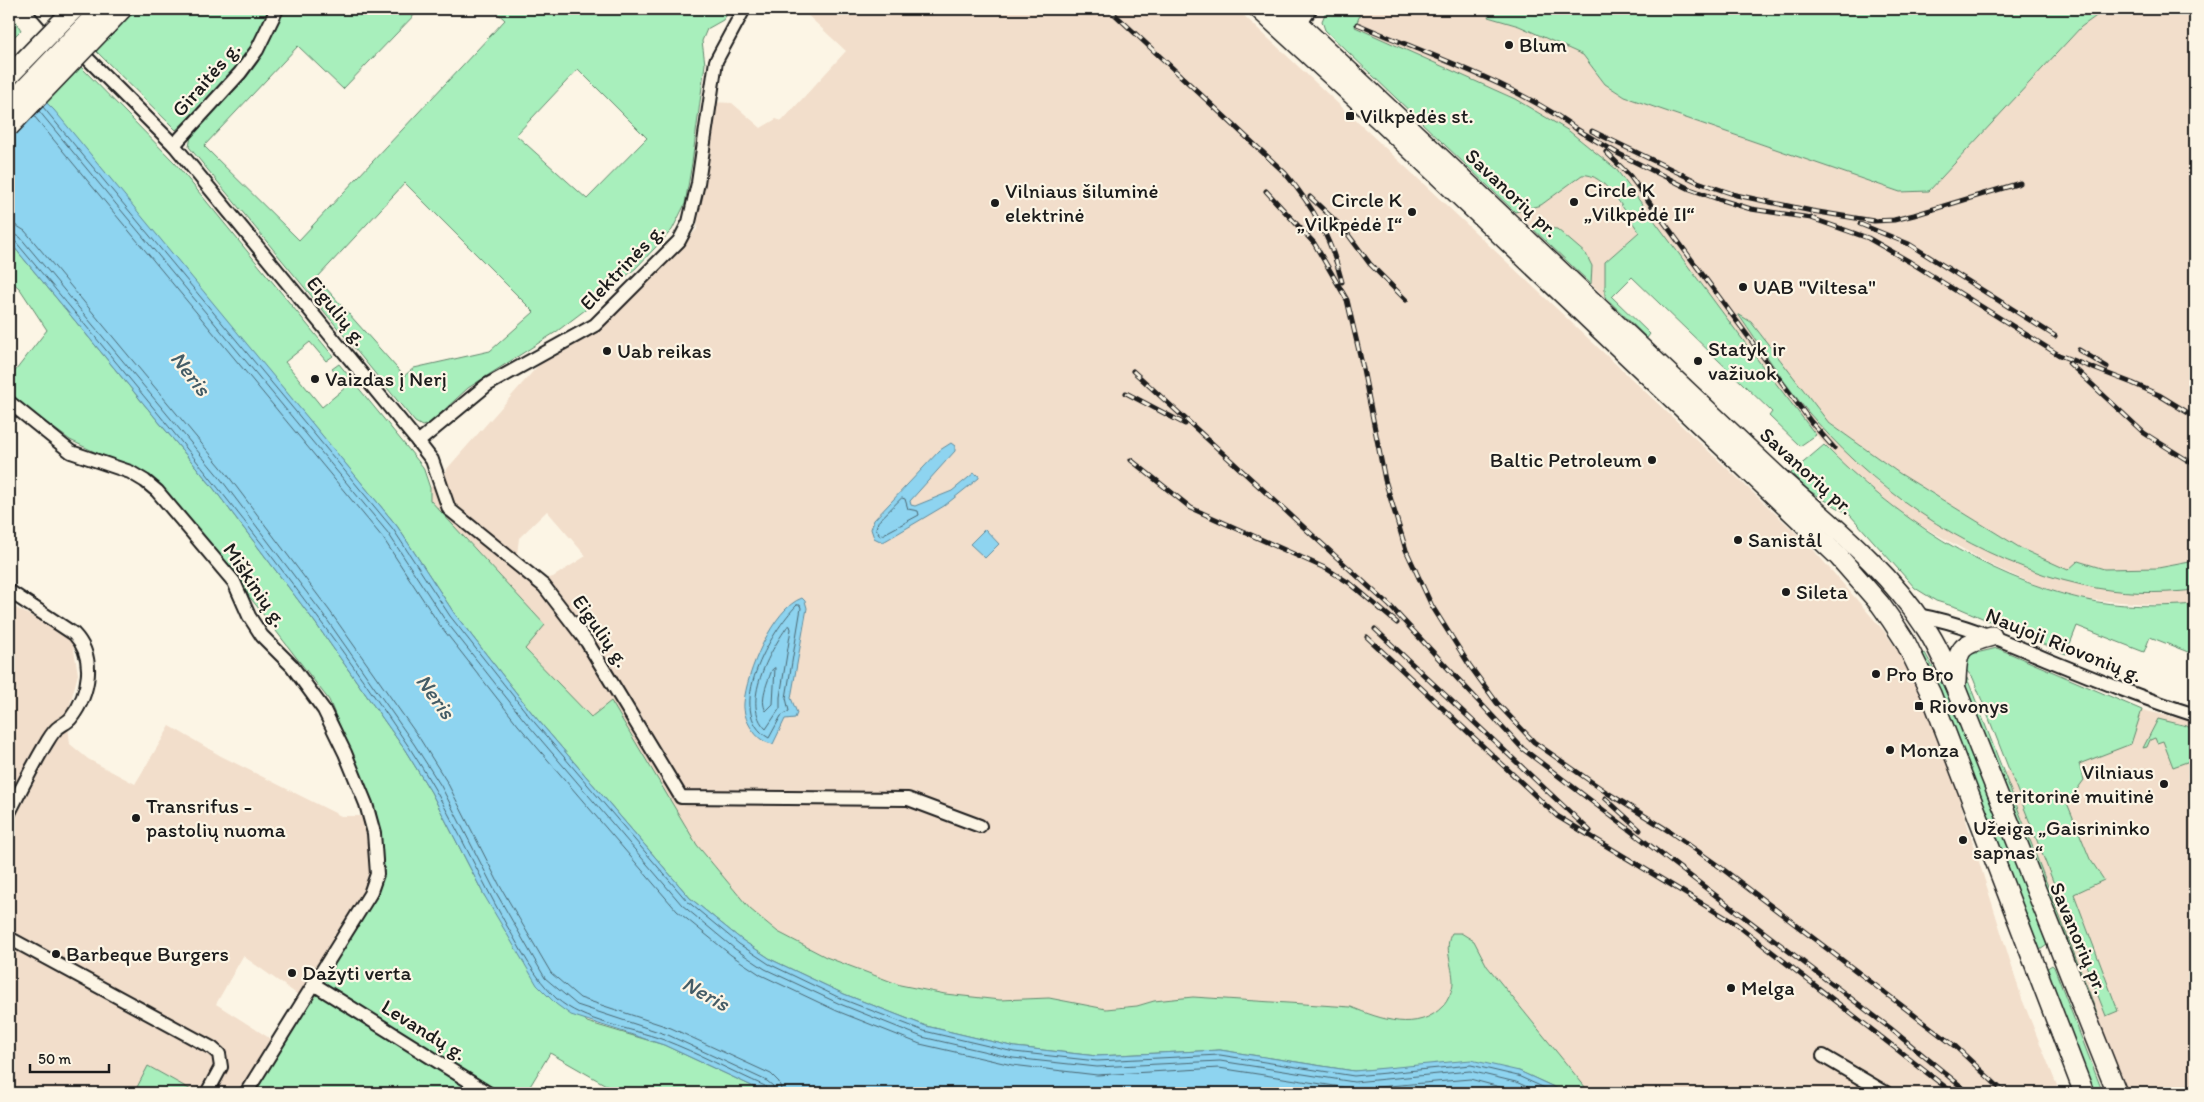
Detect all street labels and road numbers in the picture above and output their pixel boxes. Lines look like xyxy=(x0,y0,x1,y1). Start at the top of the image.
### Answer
street label: Giraitės g. xyxy=(166,36,245,122)
street label: Savanorių pr. xyxy=(1460,143,1564,242)
street label: Elektrinės g. xyxy=(574,218,669,315)
street label: Eigulių g. xyxy=(302,271,373,351)
street label: Savanorių pr. xyxy=(1755,422,1860,520)
street label: Miškinių g. xyxy=(218,538,293,632)
street label: Eigulių g. xyxy=(567,590,635,672)
street label: Naujoji Riovonių g. xyxy=(1982,602,2146,687)
street label: Savanorių pr. xyxy=(2045,878,2114,997)
street label: Levandų g. xyxy=(377,994,471,1066)

